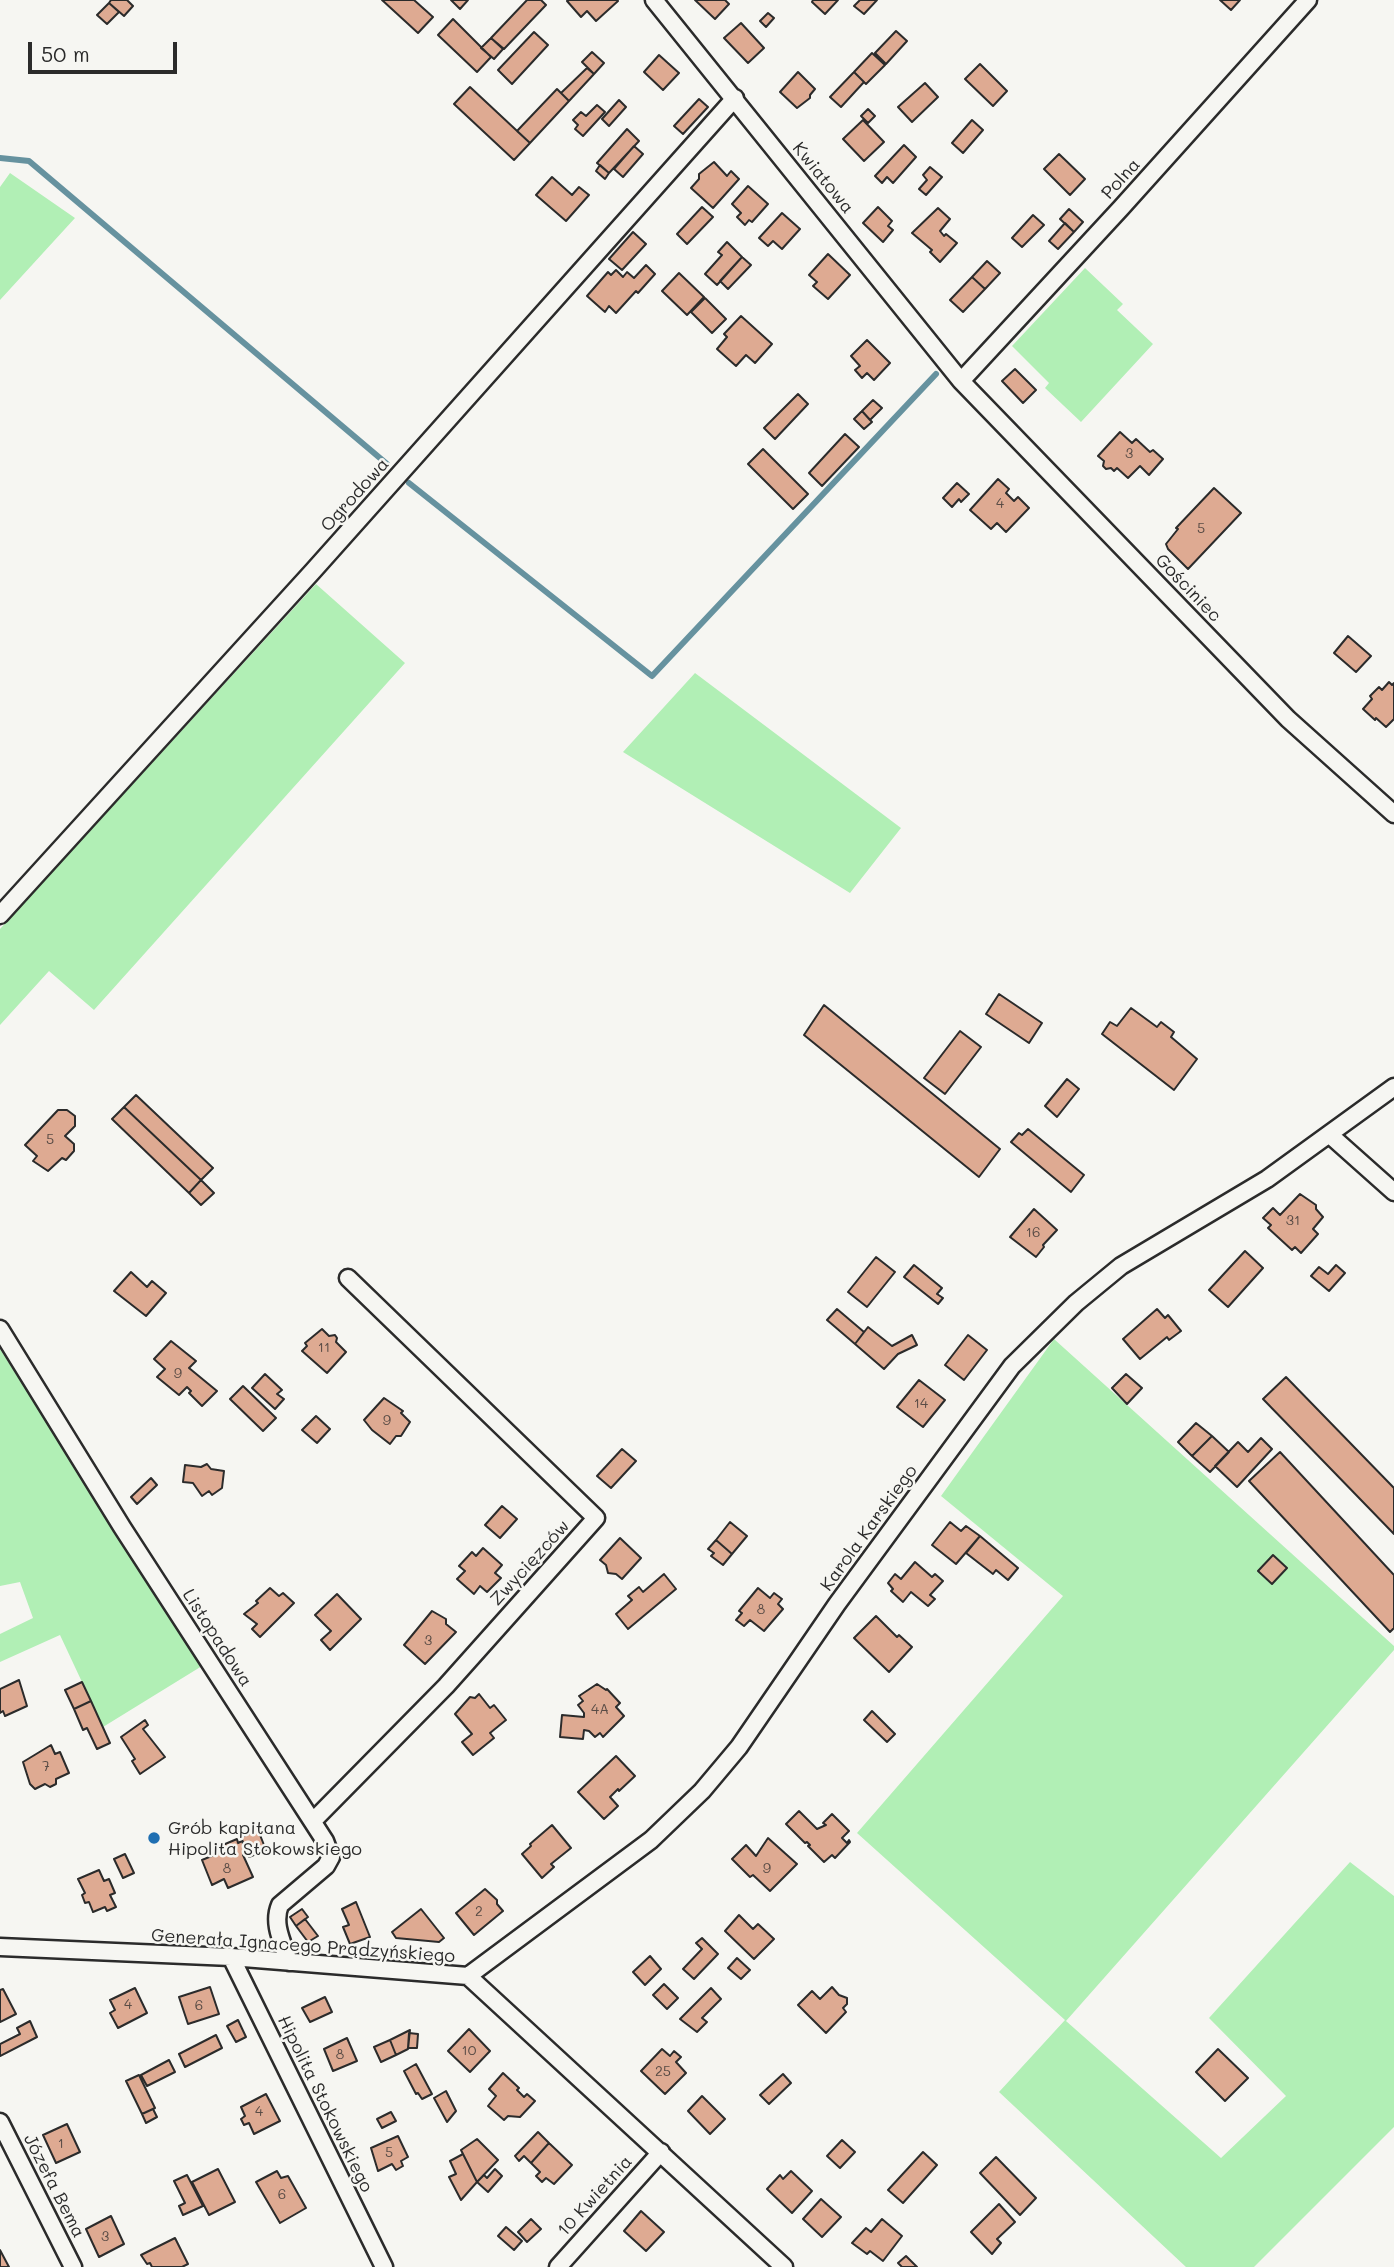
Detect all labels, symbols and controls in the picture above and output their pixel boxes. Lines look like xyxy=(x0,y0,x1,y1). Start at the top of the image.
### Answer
scale bar xyxy=(32,28,180,72)
text: 50 m xyxy=(41,40,90,67)
street label: Kwiatowa xyxy=(788,138,858,218)
street label: Polna xyxy=(1097,154,1145,204)
house number: 3 xyxy=(1125,446,1133,462)
street label: Ogrodowa xyxy=(316,454,394,536)
house number: 4 xyxy=(996,496,1004,512)
house number: 5 xyxy=(1197,521,1205,537)
street label: Gościniec xyxy=(1150,550,1226,626)
house number: 5 xyxy=(46,1132,54,1148)
house number: 31 xyxy=(1286,1213,1300,1229)
house number: 16 xyxy=(1026,1225,1040,1241)
house number: 11 xyxy=(318,1340,330,1356)
house number: 9 xyxy=(174,1366,182,1382)
house number: 14 xyxy=(914,1396,928,1412)
house number: 9 xyxy=(383,1413,391,1429)
street label: Karola Karskiego xyxy=(816,1461,922,1595)
street label: Zwycięzców xyxy=(486,1516,574,1610)
street label: Listopadowa xyxy=(177,1585,257,1691)
house number: 8 xyxy=(757,1602,765,1618)
house number: 3 xyxy=(424,1633,432,1649)
house number: 4A xyxy=(591,1702,609,1718)
house number: 7 xyxy=(42,1759,50,1775)
place label: Grób kapitana Hipolita Stokowskiego xyxy=(168,1817,362,1860)
marker: Grób kapitana Hipolita Stokowskiego xyxy=(146,1830,162,1846)
house number: 8 xyxy=(223,1861,231,1877)
house number: 9 xyxy=(763,1861,771,1877)
house number: 2 xyxy=(475,1904,483,1920)
street label: Generała Ignacego Prądzyńskiego xyxy=(150,1925,456,1967)
house number: 4 xyxy=(124,1997,132,2013)
house number: 6 xyxy=(195,1998,203,2014)
street label: Hipolita Stokowskiego xyxy=(273,2012,377,2196)
house number: 10 xyxy=(462,2043,476,2059)
house number: 8 xyxy=(336,2047,344,2063)
house number: 25 xyxy=(655,2064,671,2080)
house number: 4 xyxy=(255,2104,263,2120)
street label: Józefa Bema xyxy=(19,2131,89,2241)
house number: 1 xyxy=(58,2136,64,2152)
house number: 5 xyxy=(385,2145,393,2161)
street label: 10 Kwietnia xyxy=(553,2151,637,2241)
house number: 6 xyxy=(278,2187,286,2203)
house number: 3 xyxy=(101,2229,109,2245)

